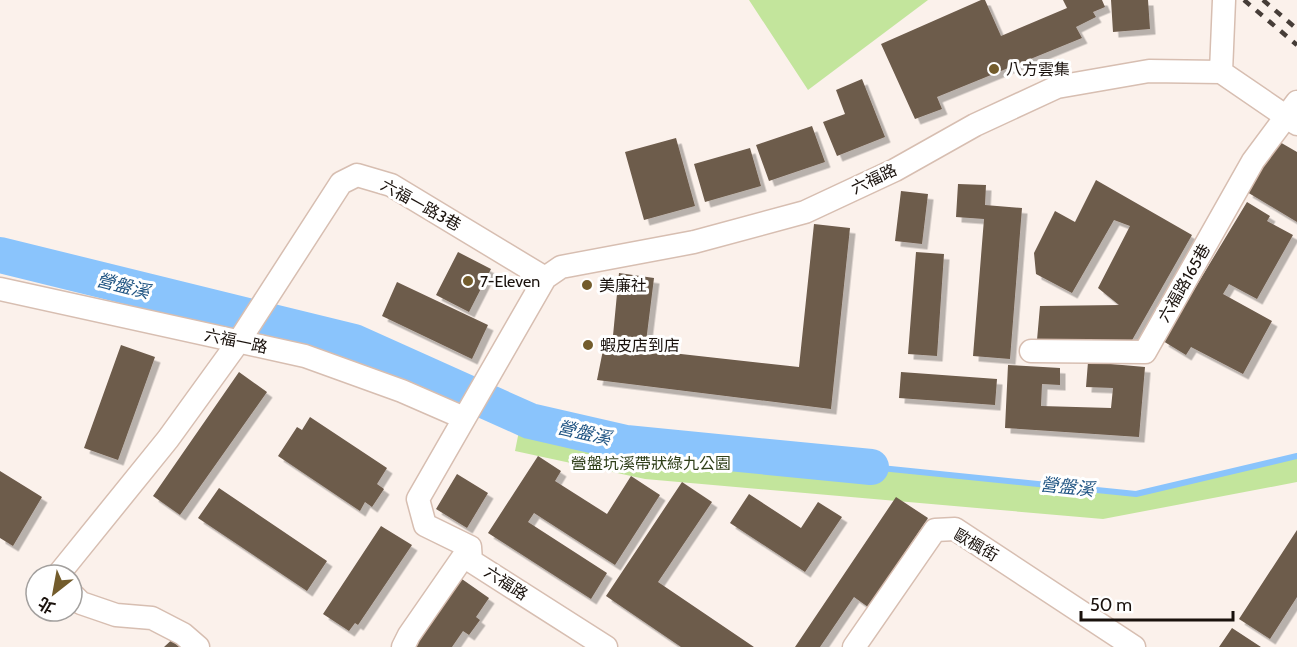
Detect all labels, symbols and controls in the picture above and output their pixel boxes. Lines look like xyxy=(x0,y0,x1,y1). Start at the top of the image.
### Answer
place label: 八方雲集 xyxy=(1006,60,1070,79)
marker: 八方雲集 xyxy=(987,62,1001,76)
street label: 六福路 xyxy=(848,160,900,198)
street label: 六福一路3巷 xyxy=(378,175,464,235)
street label: 六福路165巷 xyxy=(1154,241,1214,325)
water label: 營盤溪 xyxy=(94,269,155,304)
place label: 7-Eleven xyxy=(480,272,540,291)
marker: 7-Eleven xyxy=(461,274,475,288)
place label: 美廉社 xyxy=(599,276,647,295)
marker: 美廉社 xyxy=(580,278,594,292)
street label: 六福一路 xyxy=(203,325,269,357)
place label: 蝦皮店到店 xyxy=(600,336,680,355)
marker: 蝦皮店到店 xyxy=(581,338,595,352)
water label: 營盤溪 xyxy=(555,416,616,450)
park label: 營盤坑溪帶狀綠九公園 xyxy=(571,454,731,473)
water label: 營盤溪 xyxy=(1039,473,1098,501)
street label: 歐楓街 xyxy=(950,525,1002,565)
street label: 六福路 xyxy=(481,562,531,604)
north arrow xyxy=(24,563,84,623)
scale bar xyxy=(1081,584,1232,622)
text: 北 xyxy=(35,593,58,618)
text: 50 m xyxy=(1090,594,1132,616)

